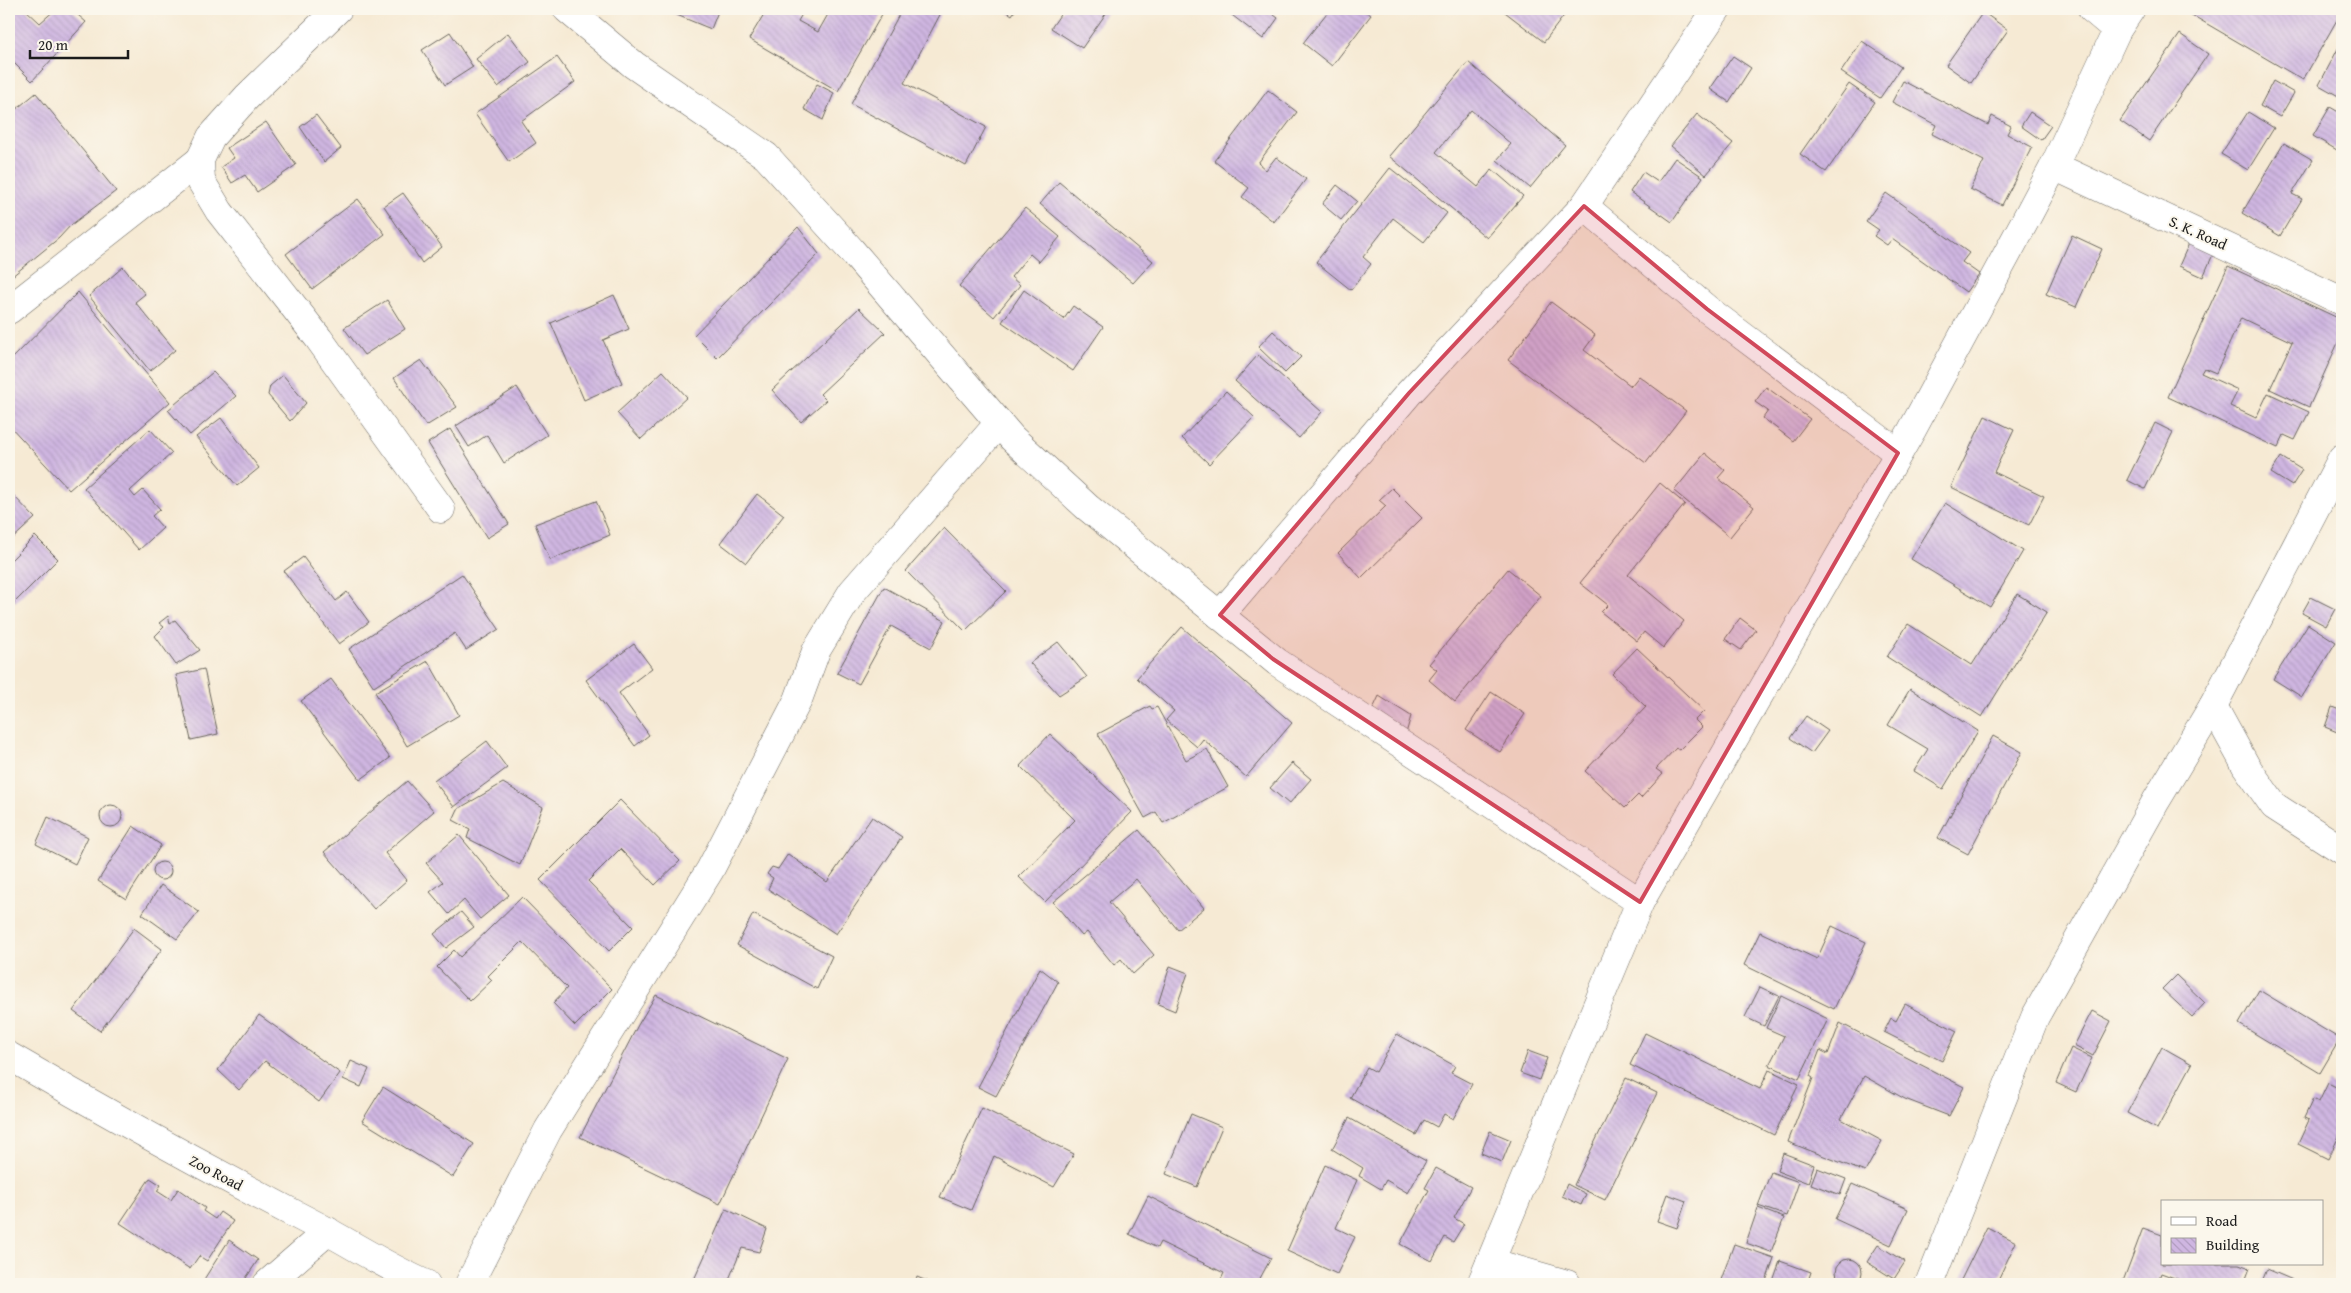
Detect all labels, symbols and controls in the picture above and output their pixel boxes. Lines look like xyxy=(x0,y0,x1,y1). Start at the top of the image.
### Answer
scale bar xyxy=(30,28,128,60)
text: 20 m xyxy=(38,34,69,55)
street label: S. K. Road xyxy=(2166,210,2231,255)
street label: Zoo Road xyxy=(186,1150,247,1195)
legend xyxy=(2161,1200,2324,1266)
text: Road xyxy=(2206,1210,2237,1231)
text: Building xyxy=(2206,1234,2260,1255)

